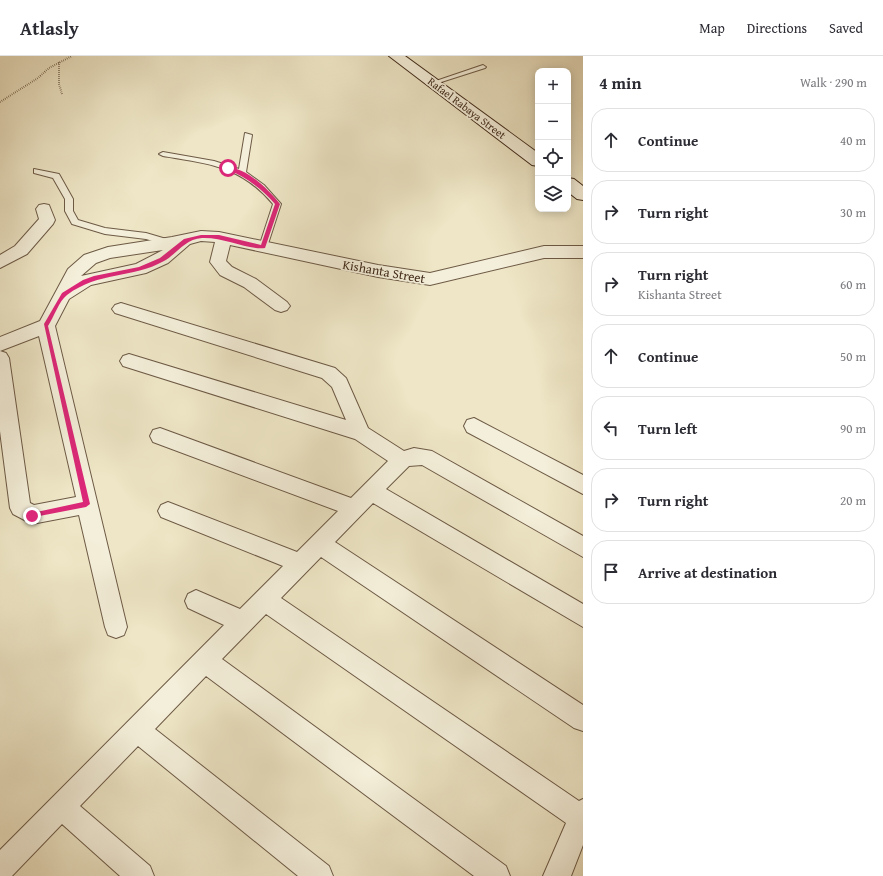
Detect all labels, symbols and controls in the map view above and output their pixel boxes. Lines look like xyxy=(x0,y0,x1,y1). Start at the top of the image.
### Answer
text: Atlasly xyxy=(20,14,79,42)
text: Map xyxy=(699,18,725,38)
text: Directions xyxy=(747,18,807,38)
text: Saved xyxy=(829,18,863,38)
map controls xyxy=(535,68,571,212)
button: + xyxy=(535,68,571,104)
text: 4 min xyxy=(599,70,641,95)
street label: Rafael Rabaya Street xyxy=(425,73,509,143)
text: Walk · 290 m xyxy=(800,73,867,92)
button: − xyxy=(535,104,571,140)
icon: ahead xyxy=(600,129,622,151)
text: Continue xyxy=(638,130,699,151)
text: 40 m xyxy=(840,131,866,150)
button: locate xyxy=(535,140,571,176)
route start xyxy=(219,159,237,177)
button: layers xyxy=(535,176,571,212)
icon: right xyxy=(600,201,622,223)
text: Turn right xyxy=(638,202,709,223)
text: 30 m xyxy=(840,203,866,222)
street label: Kishanta Street xyxy=(341,255,427,288)
text: Turn right xyxy=(638,264,709,285)
icon: right xyxy=(600,273,622,295)
text: 60 m xyxy=(840,275,866,294)
text: Kishanta Street xyxy=(638,285,722,304)
icon: ahead xyxy=(600,345,622,367)
text: Continue xyxy=(638,346,699,367)
text: 50 m xyxy=(840,347,866,366)
icon: left xyxy=(600,417,622,439)
text: Turn left xyxy=(638,418,697,439)
text: 90 m xyxy=(840,419,866,438)
icon: right xyxy=(600,489,622,511)
text: Turn right xyxy=(638,490,709,511)
text: 20 m xyxy=(840,491,866,510)
route end xyxy=(23,507,41,525)
icon: arrive xyxy=(600,561,622,583)
text: Arrive at destination xyxy=(638,562,777,583)

